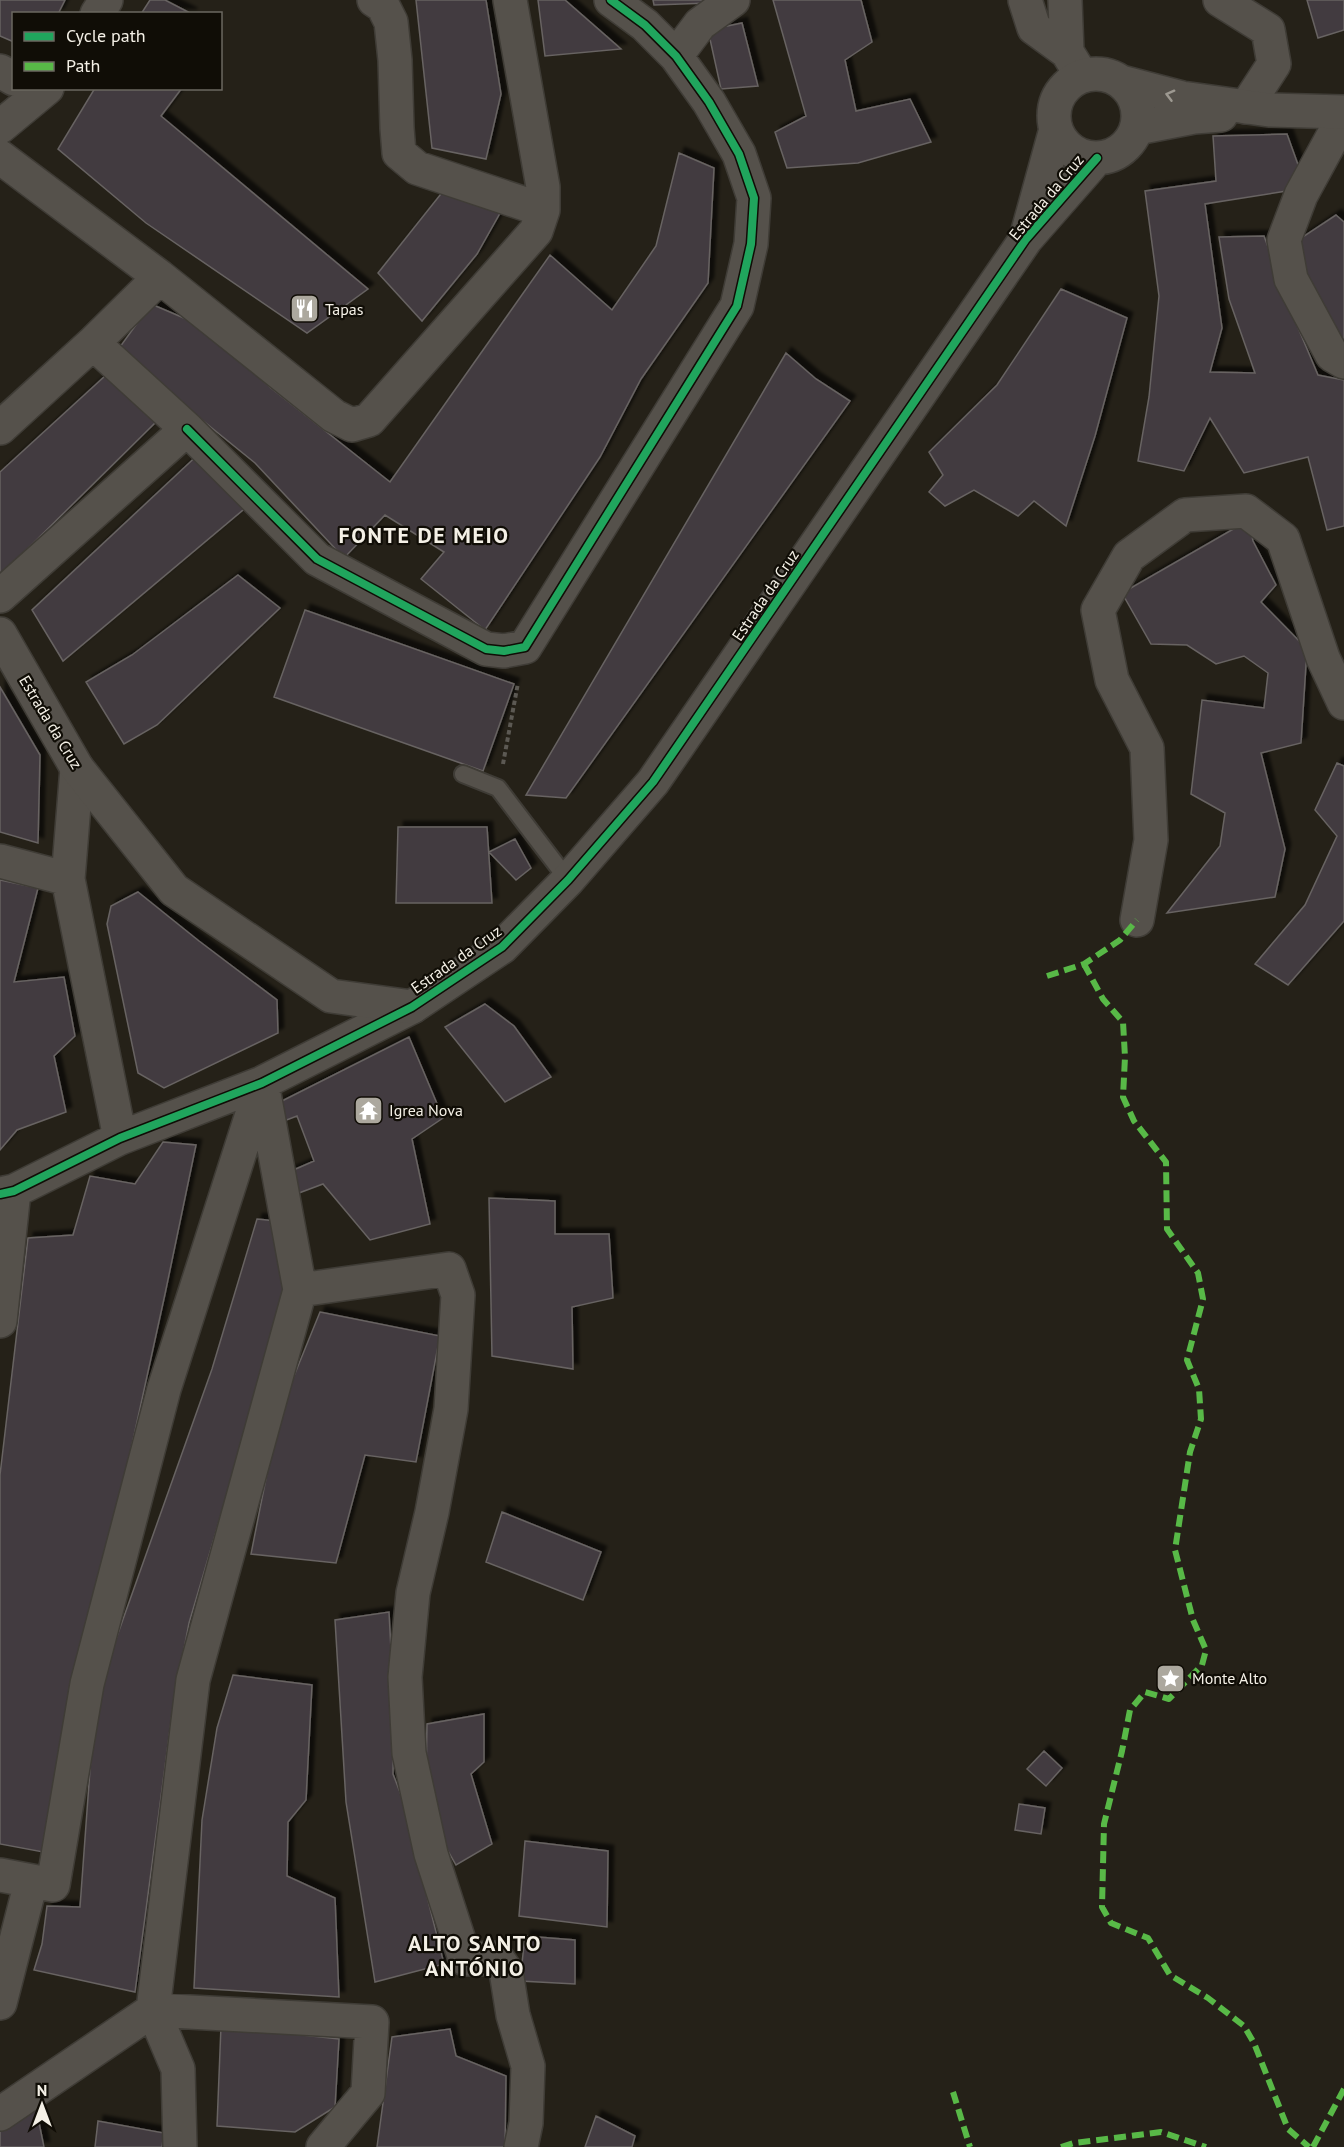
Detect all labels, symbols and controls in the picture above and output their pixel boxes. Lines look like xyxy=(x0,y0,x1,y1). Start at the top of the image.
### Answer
legend xyxy=(12,12,222,90)
text: Cycle path xyxy=(66,24,146,47)
text: Path xyxy=(66,54,100,77)
one-way arrow xyxy=(1165,90,1176,102)
street label: Estrada da Cruz xyxy=(1004,150,1088,244)
restaurant icon: Tapas xyxy=(288,293,320,325)
place label: Tapas xyxy=(325,299,364,319)
district label: FONTE DE MEIO xyxy=(339,521,509,549)
street label: Estrada da Cruz xyxy=(727,546,803,644)
street label: Estrada da Cruz xyxy=(15,671,87,773)
street label: Estrada da Cruz xyxy=(407,920,505,998)
temple icon: Igrea Nova xyxy=(352,1094,384,1126)
place label: Igrea Nova xyxy=(389,1100,463,1120)
place icon: Monte Alto xyxy=(1155,1662,1187,1694)
place label: Monte Alto xyxy=(1192,1668,1267,1688)
district label: ALTO SANTO ANTÓNIO xyxy=(408,1929,542,1982)
north arrow xyxy=(12,2075,72,2135)
text: N xyxy=(37,2080,47,2100)

